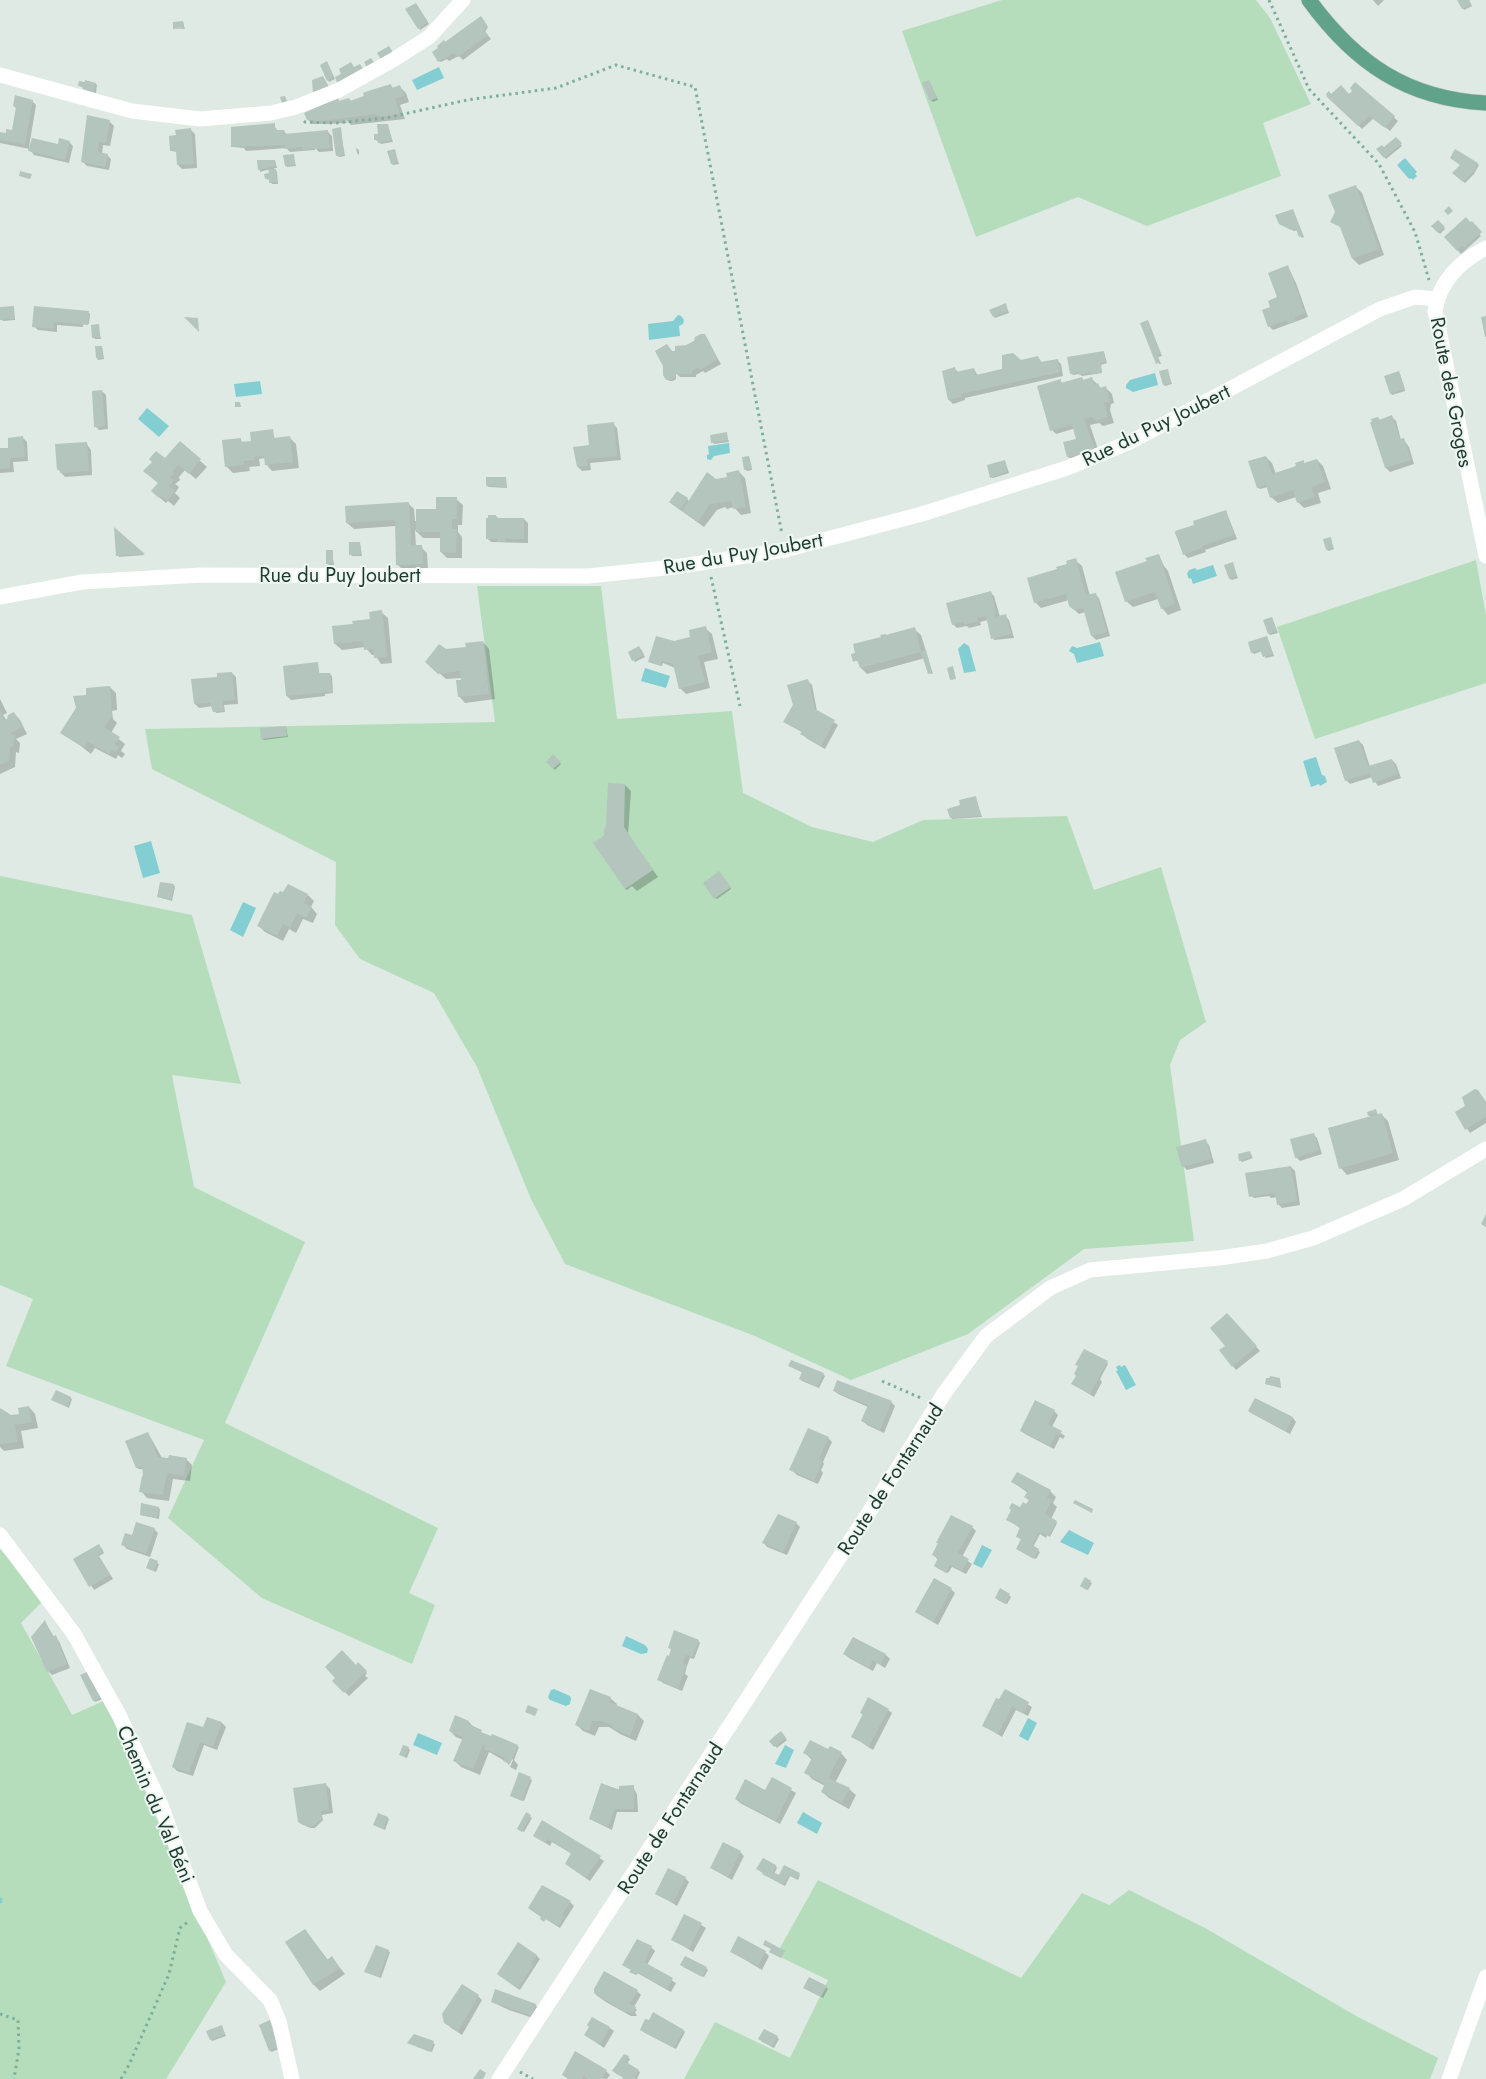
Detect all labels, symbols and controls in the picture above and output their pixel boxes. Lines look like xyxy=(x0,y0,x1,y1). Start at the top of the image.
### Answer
street label: Route des Groges xyxy=(1423,315,1480,470)
street label: Rue du Puy Joubert xyxy=(1077,377,1235,474)
street label: Rue du Puy Joubert xyxy=(661,525,825,582)
street label: Rue du Puy Joubert xyxy=(259,561,421,590)
street label: Route de Fontarnaud xyxy=(830,1398,950,1561)
street label: Chemin du Val Béni xyxy=(109,1721,202,1887)
street label: Route de Fontarnaud xyxy=(610,1737,730,1900)

